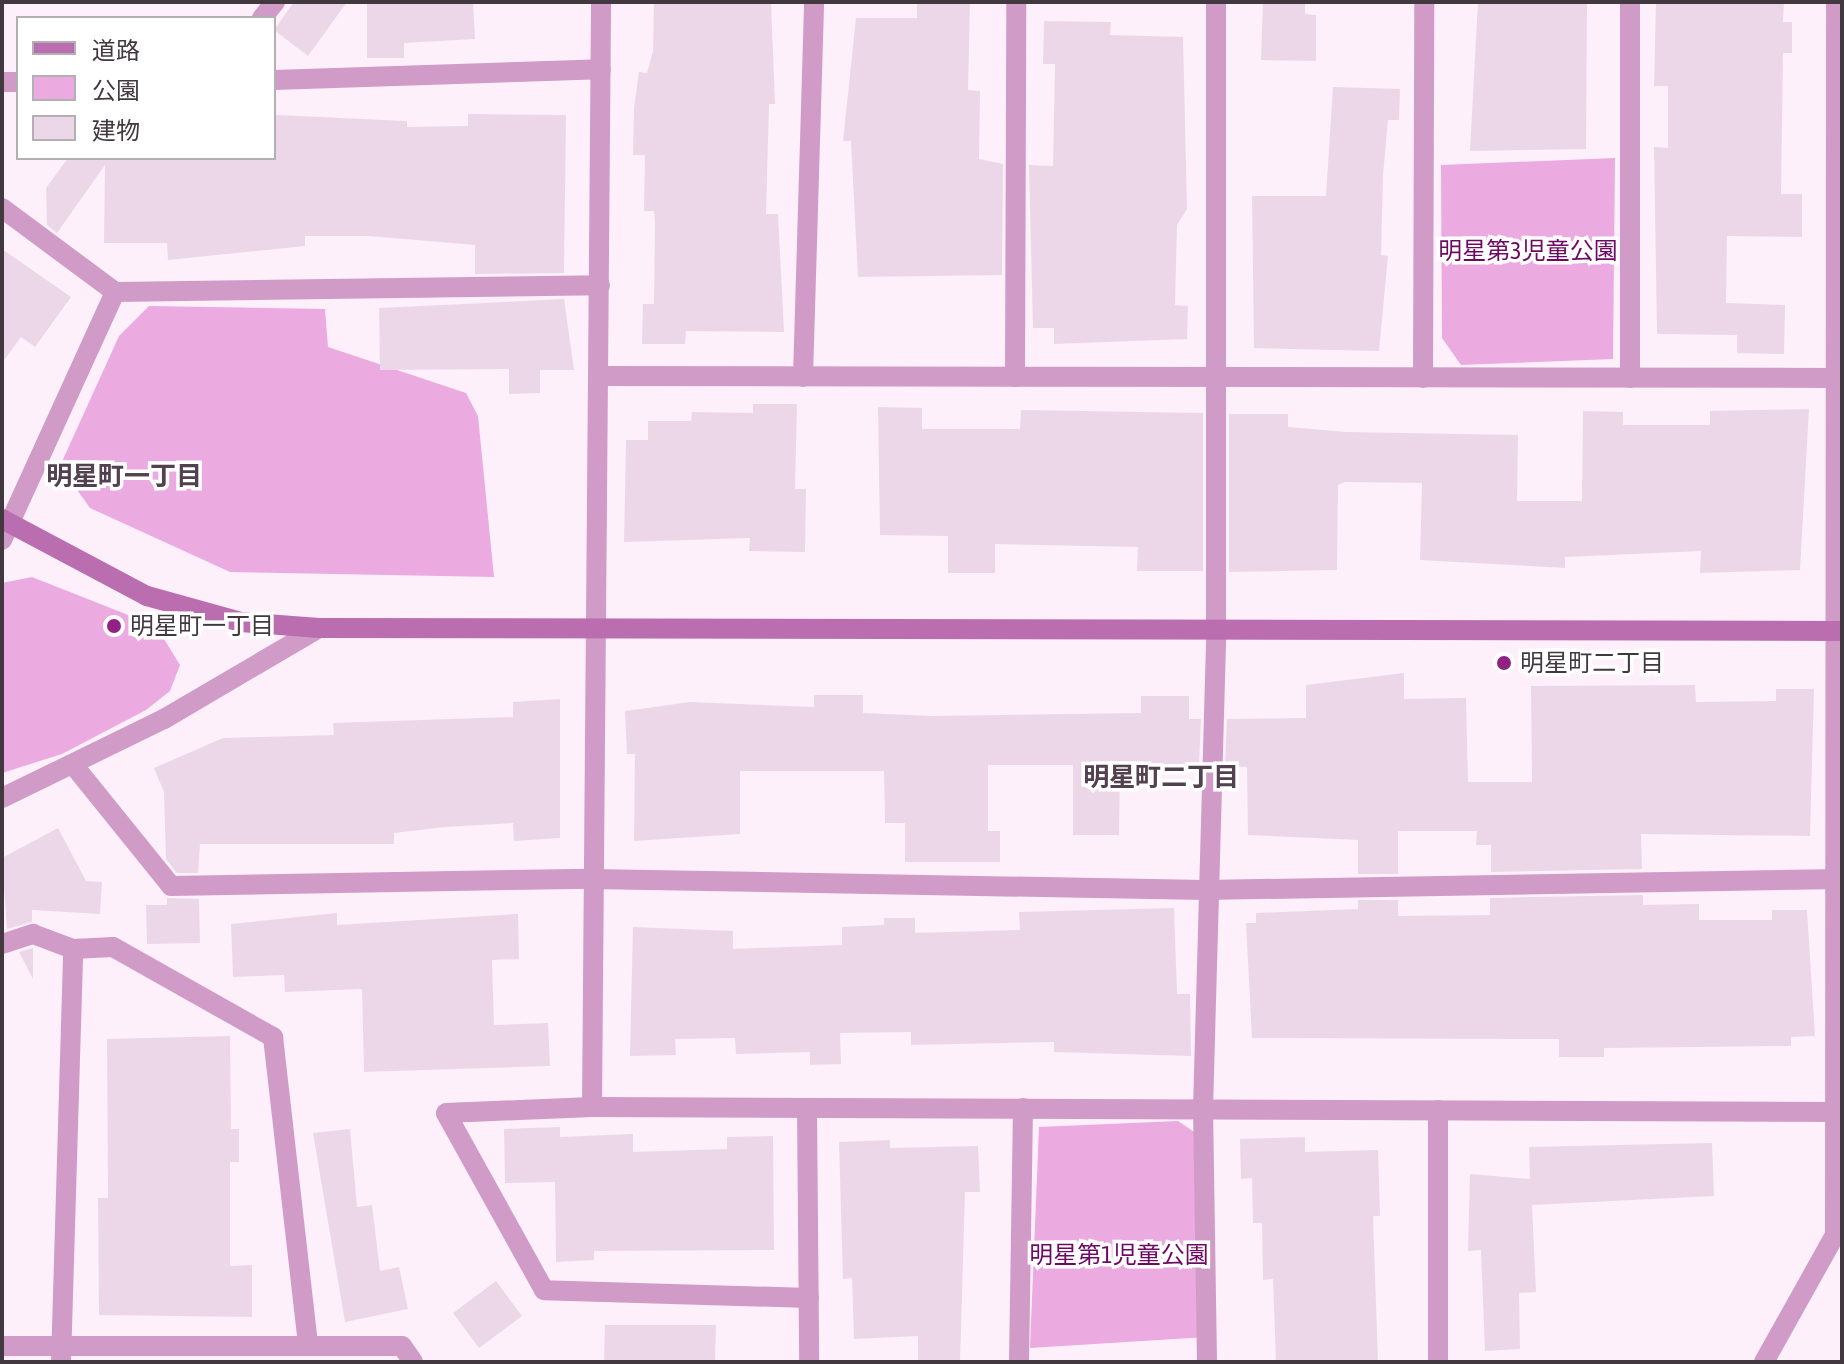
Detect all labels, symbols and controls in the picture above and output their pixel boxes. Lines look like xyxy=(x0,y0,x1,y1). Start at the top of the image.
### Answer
legend xyxy=(16,16,276,160)
text: 道路 xyxy=(92,37,140,64)
text: 公園 xyxy=(92,77,140,104)
text: 建物 xyxy=(92,117,140,144)
park label: 明星第3児童公園 xyxy=(1438,237,1618,265)
district label: 明星町一丁目 xyxy=(46,461,202,493)
place label: 明星町一丁目 xyxy=(130,612,274,640)
marker: 明星町一丁目 xyxy=(105,617,123,635)
place label: 明星町二丁目 xyxy=(1520,649,1664,677)
marker: 明星町二丁目 xyxy=(1495,654,1513,672)
district label: 明星町二丁目 xyxy=(1083,762,1239,794)
park label: 明星第1児童公園 xyxy=(1029,1241,1209,1269)

